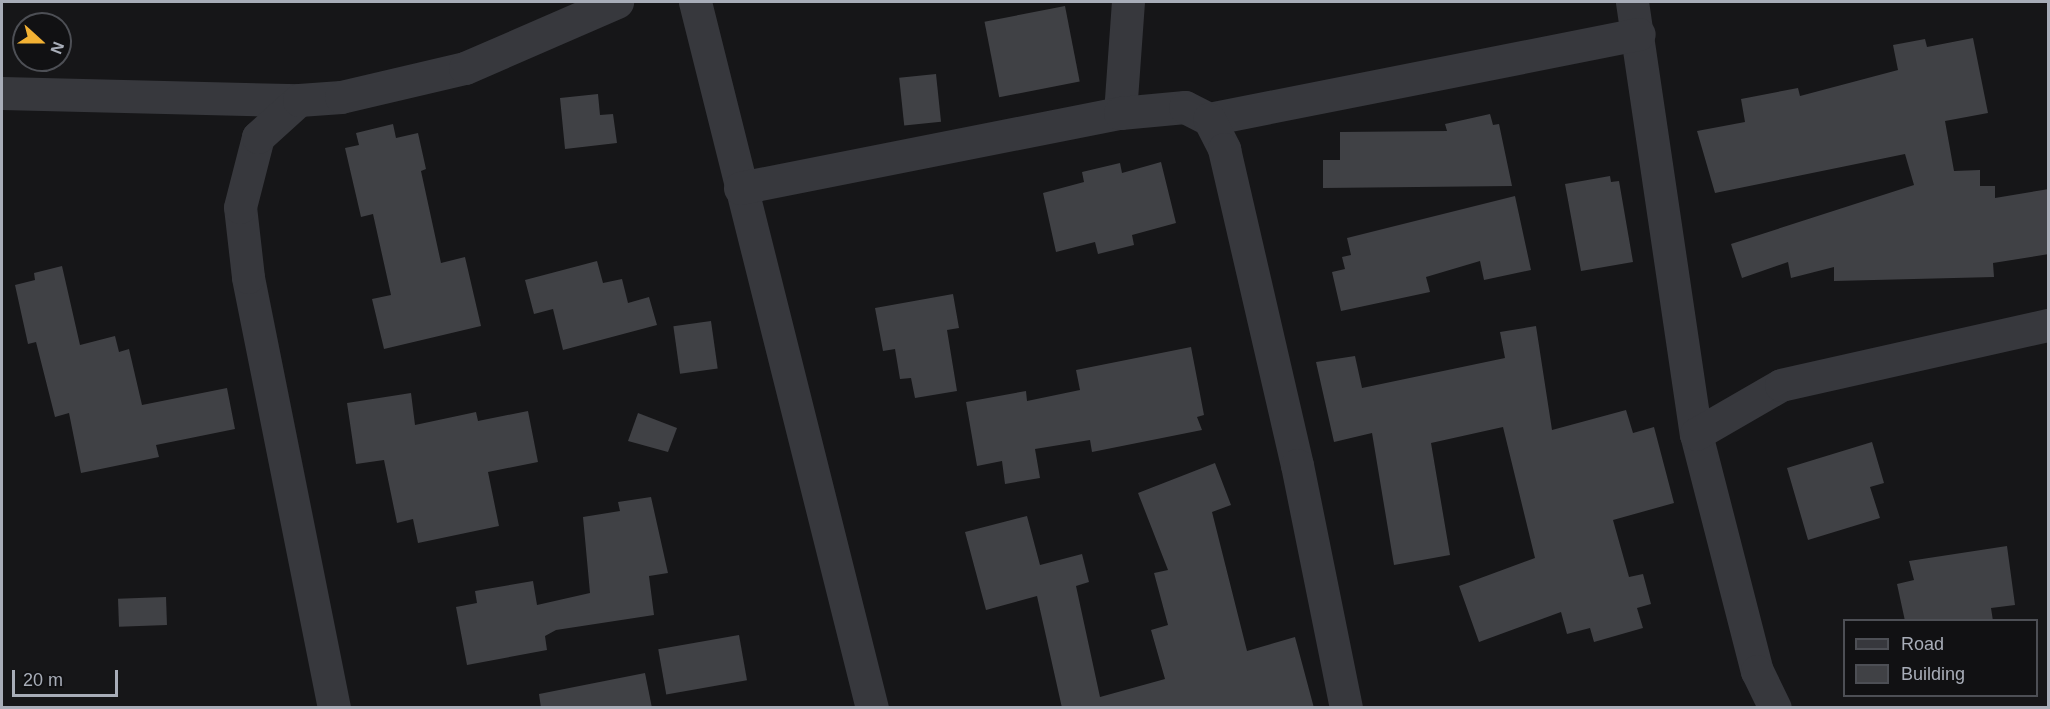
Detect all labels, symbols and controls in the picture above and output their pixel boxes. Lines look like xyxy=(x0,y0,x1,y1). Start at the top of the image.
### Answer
north arrow xyxy=(12,12,72,72)
text: N xyxy=(47,39,67,56)
legend xyxy=(1843,619,2038,697)
text: Road xyxy=(1901,634,1944,654)
scale bar xyxy=(15,658,122,696)
text: Building xyxy=(1901,664,1965,684)
text: 20 m xyxy=(23,670,63,690)

